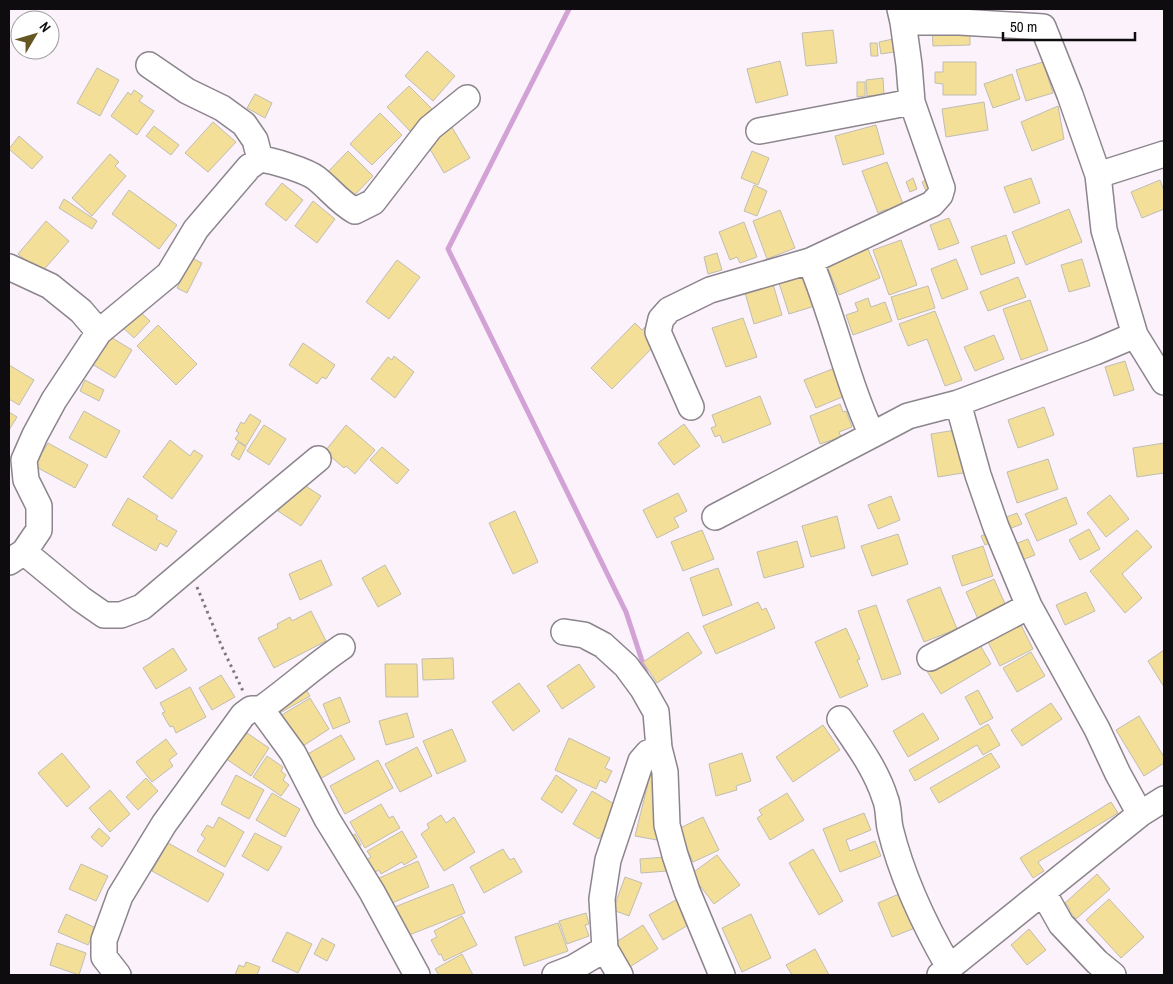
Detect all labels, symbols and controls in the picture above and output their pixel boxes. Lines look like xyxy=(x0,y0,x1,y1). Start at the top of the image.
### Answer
north arrow xyxy=(10,10,60,60)
scale bar xyxy=(1003,10,1136,42)
text: 50 m xyxy=(1010,16,1037,37)
text: N xyxy=(36,18,55,36)

